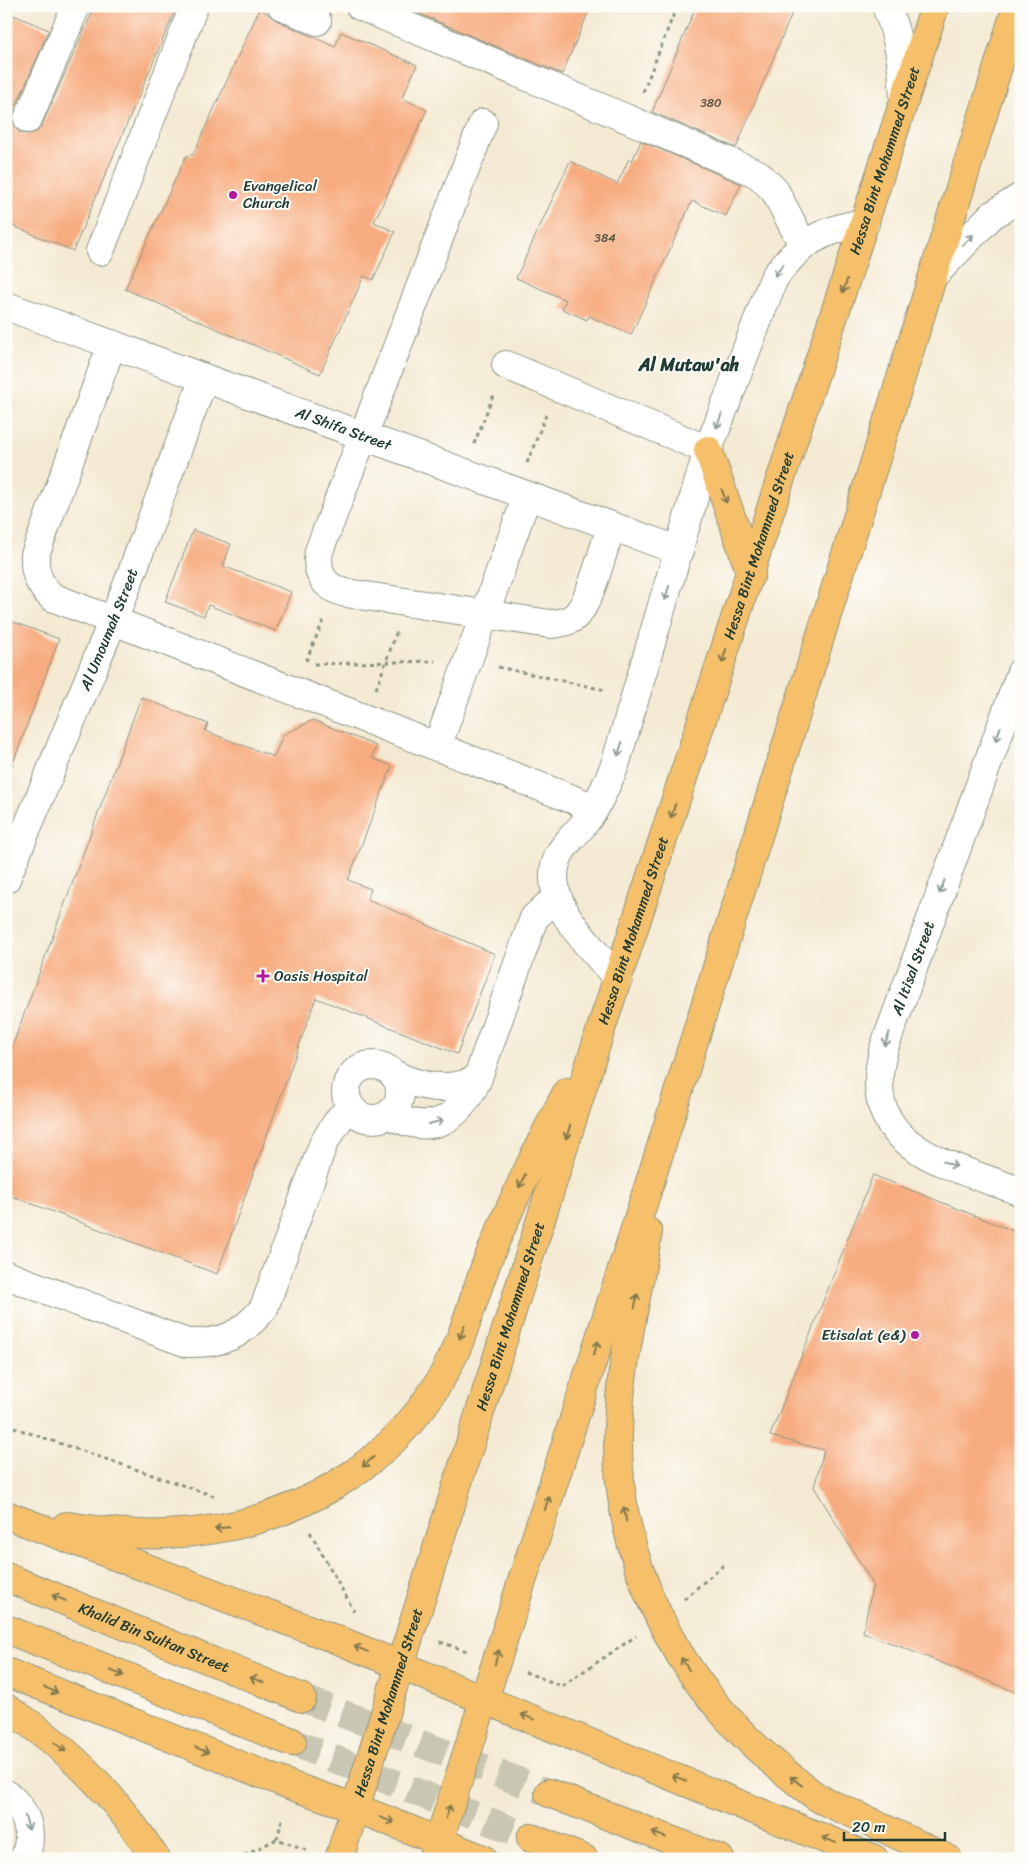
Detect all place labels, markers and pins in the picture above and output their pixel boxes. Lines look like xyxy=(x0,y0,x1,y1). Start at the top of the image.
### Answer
place label: Evangelical Church xyxy=(243,173,318,216)
marker: Evangelical Church xyxy=(227,189,239,201)
place label: Oasis Hospital xyxy=(274,963,368,989)
marker: Oasis Hospital xyxy=(256,969,270,983)
place label: Etisalat (e&) xyxy=(821,1322,906,1348)
marker: Etisalat (e&) xyxy=(909,1329,921,1341)

